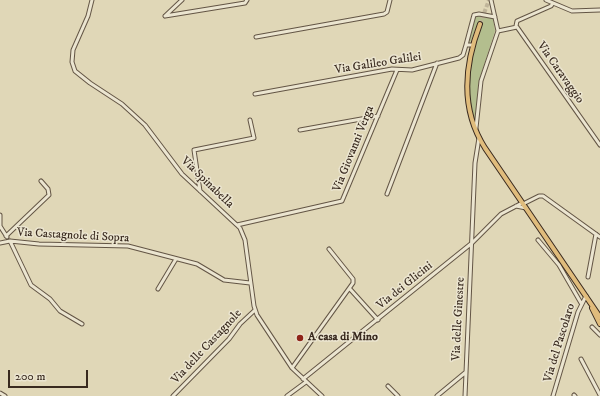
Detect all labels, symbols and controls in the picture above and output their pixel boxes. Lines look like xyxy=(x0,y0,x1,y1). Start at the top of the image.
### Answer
street label: Via Caravaggio xyxy=(533,39,587,107)
street label: Via Galileo Galilei xyxy=(334,50,422,78)
street label: Via Giovanni Verga xyxy=(330,104,378,194)
street label: Via Spinabella xyxy=(178,154,236,212)
street label: Via Castagnole di Sopra xyxy=(16,226,130,246)
street label: Via dei Glicini xyxy=(374,259,436,313)
street label: Via delle Ginestre xyxy=(450,277,468,361)
street label: Via del Pascolaro xyxy=(541,302,579,384)
street label: Via delle Castagnole xyxy=(169,307,245,387)
place label: A casa di Mino xyxy=(308,331,378,345)
marker: A casa di Mino xyxy=(295,333,305,343)
scale bar xyxy=(10,362,90,388)
text: 200 m xyxy=(15,369,45,384)

